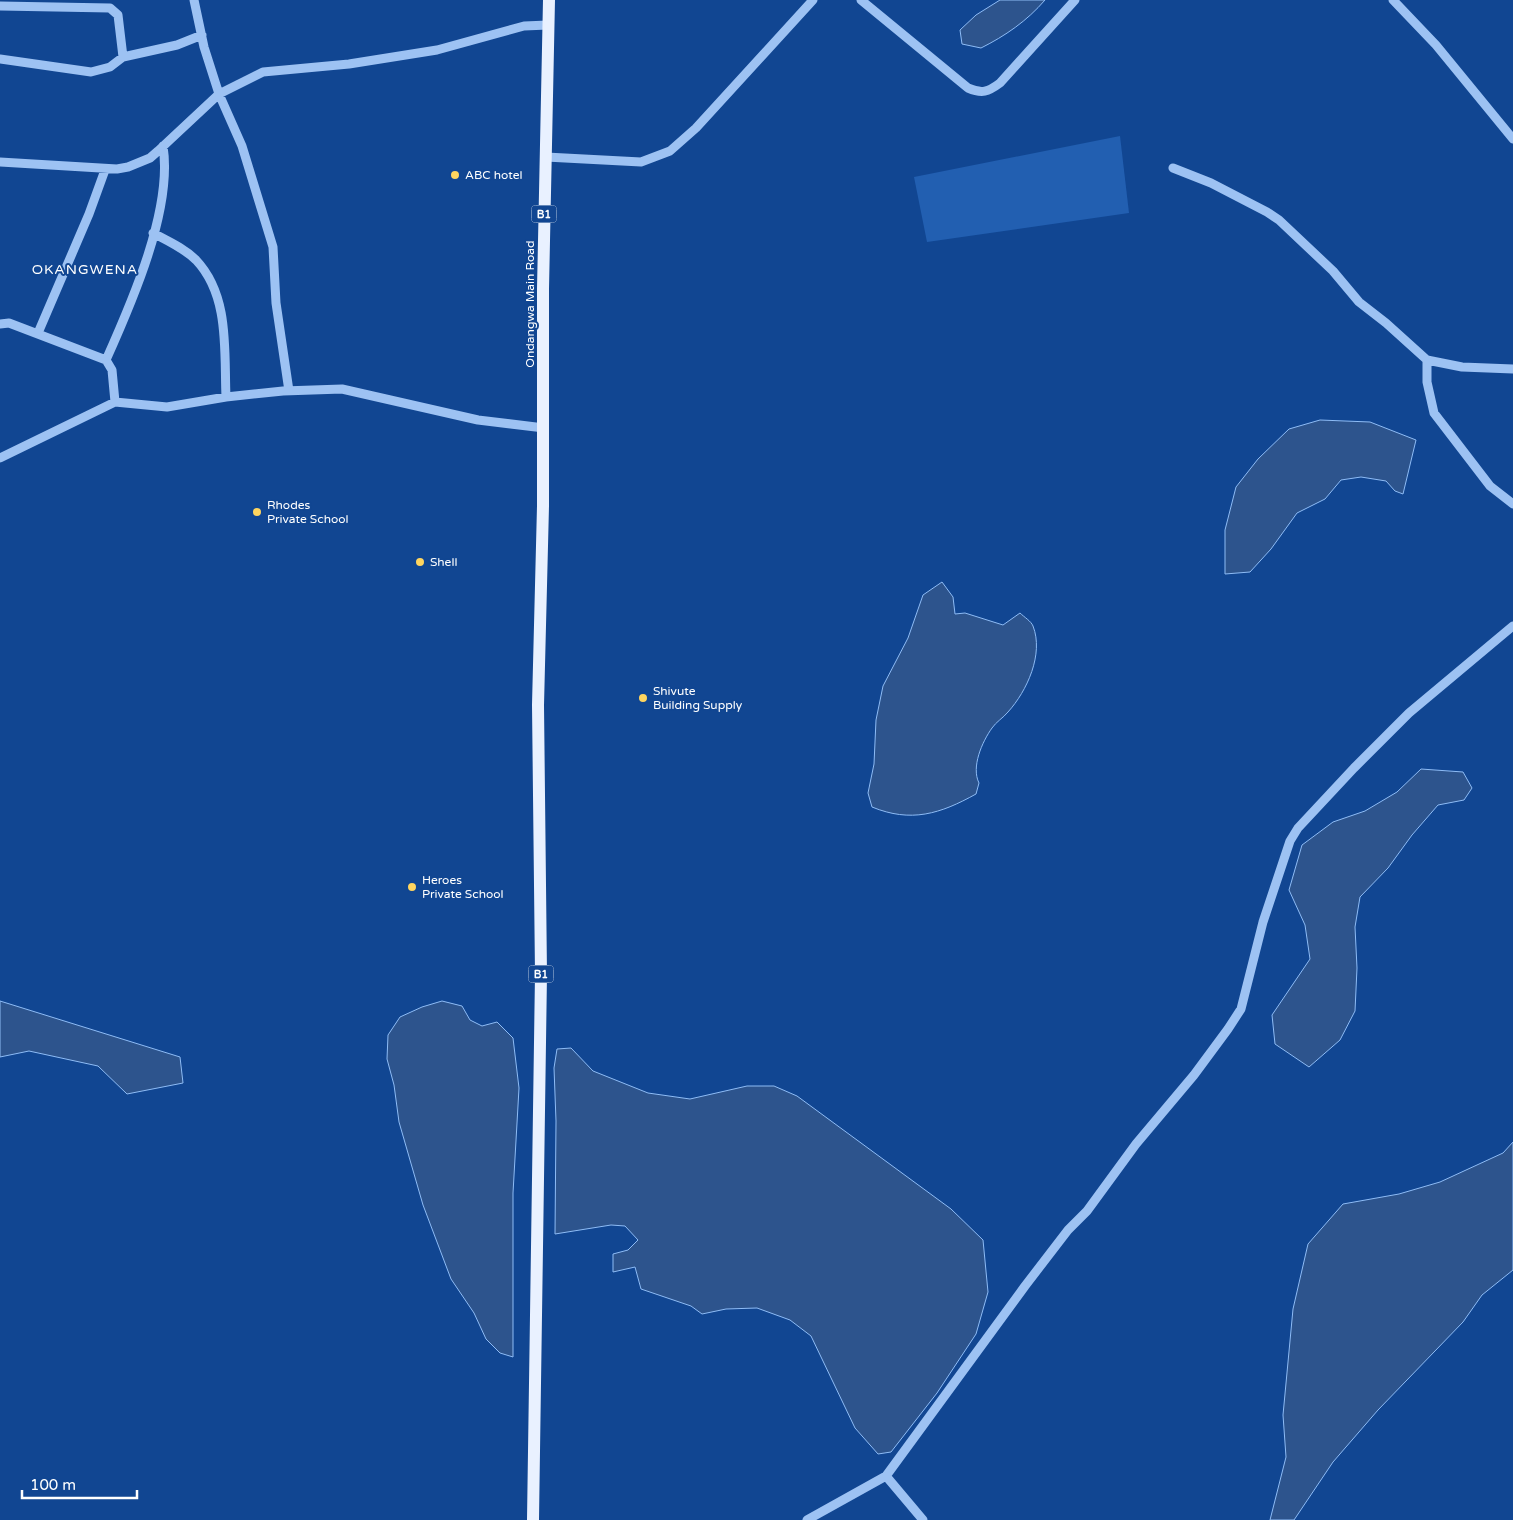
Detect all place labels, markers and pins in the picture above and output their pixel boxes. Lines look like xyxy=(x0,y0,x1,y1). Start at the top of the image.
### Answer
place label: ABC hotel xyxy=(465,168,523,182)
marker: ABC hotel xyxy=(449,169,461,181)
place label: Rhodes Private School xyxy=(267,498,349,526)
marker: Rhodes Private School xyxy=(251,506,263,518)
place label: Shell xyxy=(430,555,457,569)
marker: Shell xyxy=(414,556,426,568)
place label: Shivute Building Supply xyxy=(653,684,743,712)
marker: Shivute Building Supply xyxy=(637,692,649,704)
place label: Heroes Private School xyxy=(422,873,504,901)
marker: Heroes Private School xyxy=(406,881,418,893)

